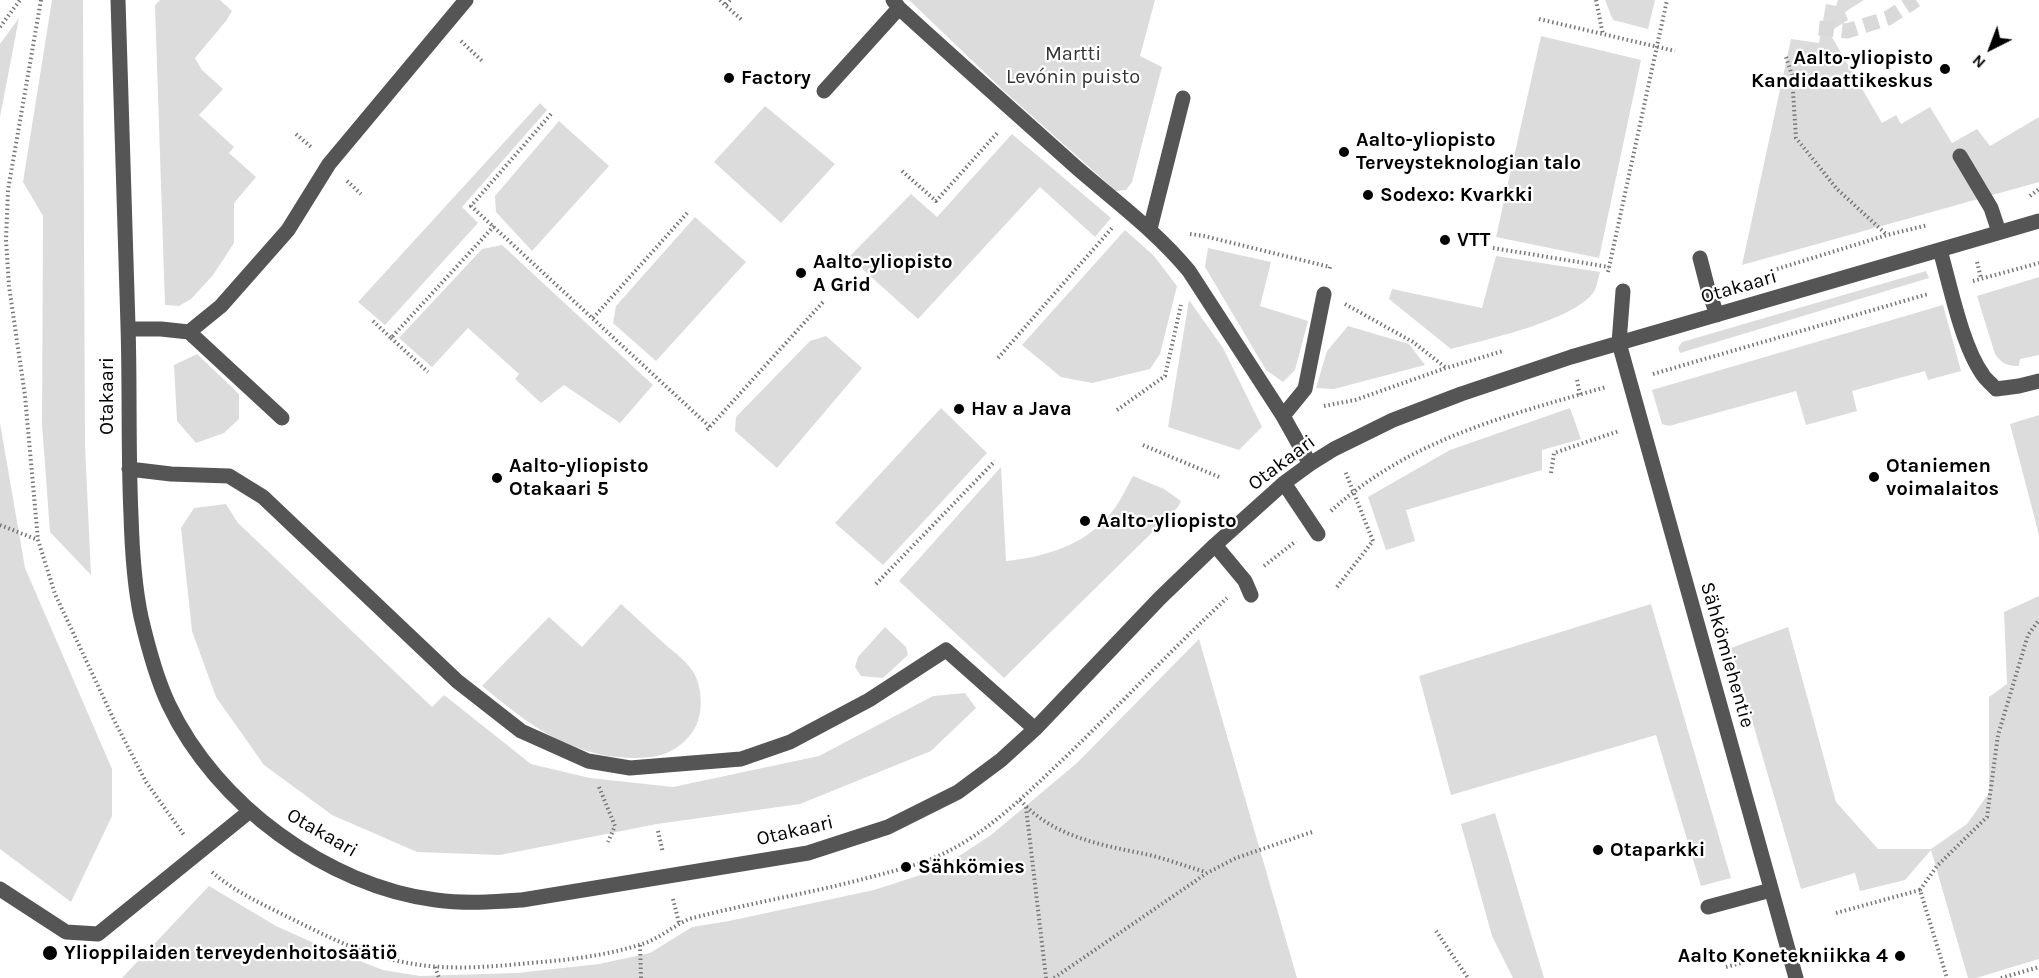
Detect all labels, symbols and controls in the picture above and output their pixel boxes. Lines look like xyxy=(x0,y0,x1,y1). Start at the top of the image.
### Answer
north arrow xyxy=(1961,18,2021,78)
park label: Martti Levónin puisto xyxy=(1006,42,1140,89)
place label: Aalto-yliopisto Kandidaattikeskus xyxy=(1751,46,1933,93)
text: N xyxy=(1968,51,1989,73)
marker: Aalto-yliopisto Kandidaattikeskus xyxy=(1938,62,1952,76)
place label: Factory xyxy=(741,66,811,90)
marker: Factory xyxy=(722,71,736,85)
place label: Aalto-yliopisto Terveysteknologian talo xyxy=(1356,128,1581,175)
marker: Aalto-yliopisto Terveysteknologian talo xyxy=(1337,145,1351,159)
place label: Sodexo: Kvarkki xyxy=(1380,183,1533,207)
marker: Sodexo: Kvarkki xyxy=(1361,188,1375,202)
place label: VTT xyxy=(1457,228,1490,252)
marker: VTT xyxy=(1438,233,1452,247)
place label: Aalto-yliopisto A Grid xyxy=(813,250,953,297)
street label: Otakaari xyxy=(1698,265,1780,309)
marker: Aalto-yliopisto A Grid xyxy=(794,266,808,280)
street label: Otakaari xyxy=(95,357,119,435)
place label: Hav a Java xyxy=(971,397,1072,421)
marker: Hav a Java xyxy=(952,402,966,416)
street label: Otakaari xyxy=(1244,430,1320,496)
place label: Aalto-yliopisto Otakaari 5 xyxy=(509,454,649,501)
place label: Otaniemen voimalaitos xyxy=(1886,454,1999,501)
marker: Otaniemen voimalaitos xyxy=(1867,470,1881,484)
marker: Aalto-yliopisto Otakaari 5 xyxy=(490,471,504,485)
place label: Aalto-yliopisto xyxy=(1097,509,1237,533)
marker: Aalto-yliopisto xyxy=(1078,514,1092,528)
street label: Sähkömiehentie xyxy=(1695,579,1759,731)
street label: Otakaari xyxy=(282,803,362,863)
street label: Otakaari xyxy=(754,811,836,851)
place label: Otaparkki xyxy=(1610,838,1705,862)
marker: Otaparkki xyxy=(1591,843,1605,857)
place label: Sähkömies xyxy=(918,855,1025,879)
marker: Sähkömies xyxy=(899,860,913,874)
place label: Ylioppilaiden terveydenhoitosäätiö xyxy=(64,941,397,965)
marker: Ylioppilaiden terveydenhoitosäätiö xyxy=(41,944,59,962)
place label: Aalto Konetekniikka 4 xyxy=(1678,944,1888,968)
marker: Aalto Konetekniikka 4 xyxy=(1893,949,1907,963)

